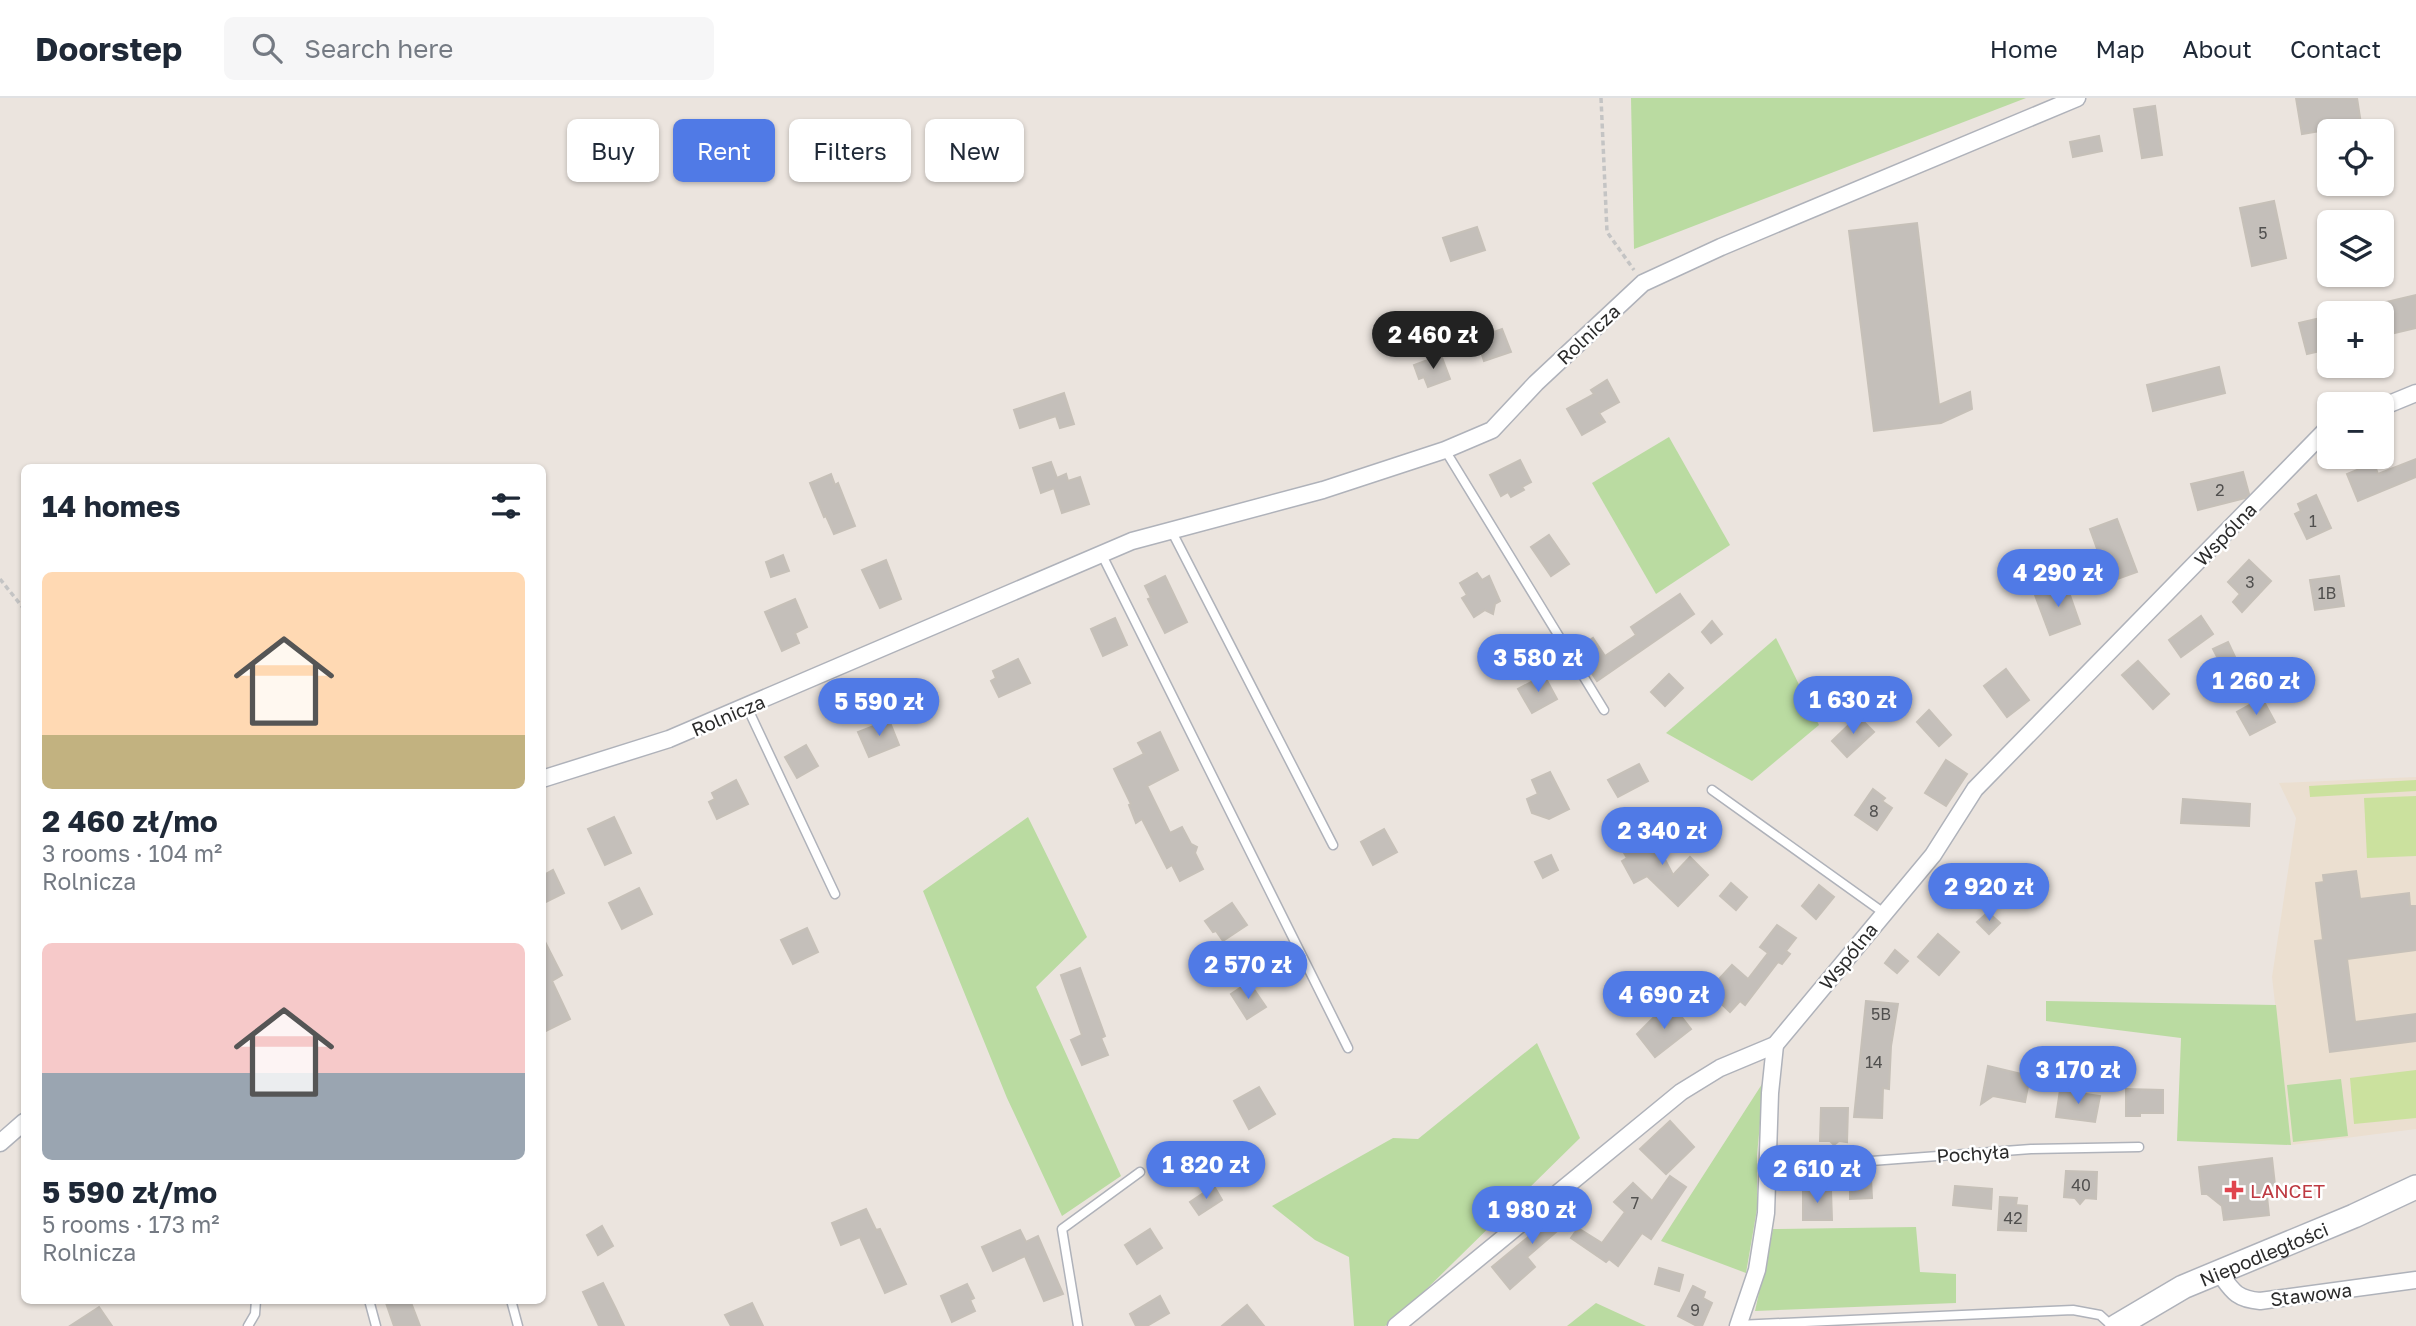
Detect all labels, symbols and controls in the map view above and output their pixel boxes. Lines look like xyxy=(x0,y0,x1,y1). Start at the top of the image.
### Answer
search box xyxy=(224,17,714,80)
text: Doorstep xyxy=(35,29,182,68)
icon: search xyxy=(248,29,286,67)
text: Search here xyxy=(304,33,453,64)
text: Home xyxy=(1990,34,2058,63)
text: Map xyxy=(2096,34,2145,63)
text: About xyxy=(2183,34,2252,63)
text: Contact xyxy=(2290,34,2381,63)
chip: Buy xyxy=(567,119,659,182)
chip: Rent xyxy=(673,119,775,182)
chip: Filters xyxy=(789,119,911,182)
chip: New xyxy=(925,119,1024,182)
map controls xyxy=(2317,119,2394,469)
button: locate xyxy=(2317,119,2394,196)
button: layers xyxy=(2317,210,2394,287)
house number: 5 xyxy=(2258,223,2268,243)
street label: Rolnicza xyxy=(1552,299,1624,369)
button: + xyxy=(2317,301,2394,378)
pin: 2 460 zł xyxy=(1361,312,1505,371)
text: 2 460 zł xyxy=(1388,320,1478,348)
button: − xyxy=(2317,392,2394,469)
house number: 2 xyxy=(2215,480,2225,500)
icon: filters xyxy=(487,487,525,525)
text: 14 homes xyxy=(42,488,181,524)
street label: Wspólna xyxy=(2189,497,2261,571)
house number: 1 xyxy=(2309,511,2317,531)
pin: 4 290 zł xyxy=(1986,550,2130,609)
text: 4 290 zł xyxy=(2013,558,2103,586)
house number: 3 xyxy=(2245,572,2255,592)
house number: 1B xyxy=(2318,583,2336,603)
icon: home xyxy=(221,618,347,744)
pin: 3 580 zł xyxy=(1466,634,1610,694)
text: 3 580 zł xyxy=(1493,643,1583,671)
pin: 1 260 zł xyxy=(2184,658,2328,717)
text: 1 260 zł xyxy=(2212,666,2300,694)
pin: 1 630 zł xyxy=(1781,676,1925,736)
pin: 5 590 zł xyxy=(807,678,951,738)
text: 1 630 zł xyxy=(1809,685,1897,713)
text: 5 590 zł xyxy=(834,687,924,715)
street label: Rolnicza xyxy=(688,689,768,741)
house number: 8 xyxy=(1869,801,1879,821)
text: 2 460 zł/mo xyxy=(42,803,218,839)
pin: 2 340 zł xyxy=(1590,808,1734,867)
text: 2 340 zł xyxy=(1617,816,1707,844)
text: 3 rooms · 104 m² xyxy=(42,839,222,867)
pin: 2 920 zł xyxy=(1917,864,2061,923)
text: Rolnicza xyxy=(42,867,136,895)
text: 2 920 zł xyxy=(1944,872,2034,900)
street label: Wspólna xyxy=(1814,918,1882,994)
pin: 2 570 zł xyxy=(1176,942,1320,1001)
text: 2 570 zł xyxy=(1204,950,1292,978)
pin: 4 690 zł xyxy=(1592,972,1736,1031)
text: 4 690 zł xyxy=(1619,980,1709,1008)
icon: home xyxy=(221,989,347,1115)
house number: 5B xyxy=(1871,1004,1891,1024)
pin: 3 170 zł xyxy=(2006,1046,2150,1106)
house number: 14 xyxy=(1865,1052,1883,1072)
text: 3 170 zł xyxy=(2035,1055,2121,1083)
street label: Pochyła xyxy=(1936,1139,2010,1167)
pin: 1 820 zł xyxy=(1134,1142,1278,1201)
pin: 2 610 zł xyxy=(1745,1146,1889,1205)
text: 1 820 zł xyxy=(1162,1150,1250,1178)
text: 2 610 zł xyxy=(1773,1154,1861,1182)
text: 5 590 zł/mo xyxy=(42,1174,217,1210)
house number: 40 xyxy=(2071,1175,2091,1195)
place label: LANCET xyxy=(2250,1179,2325,1202)
marker: LANCET xyxy=(2224,1180,2244,1200)
pin: 1 980 zł xyxy=(1460,1186,1604,1246)
house number: 7 xyxy=(1631,1193,1639,1213)
text: 1 980 zł xyxy=(1488,1195,1576,1223)
house number: 42 xyxy=(2003,1208,2023,1228)
text: 5 rooms · 173 m² xyxy=(42,1210,220,1238)
street label: Niepodległości xyxy=(2196,1217,2331,1290)
text: Rolnicza xyxy=(42,1238,136,1266)
street label: Stawowa xyxy=(2269,1278,2353,1310)
house number: 9 xyxy=(1690,1300,1700,1320)

